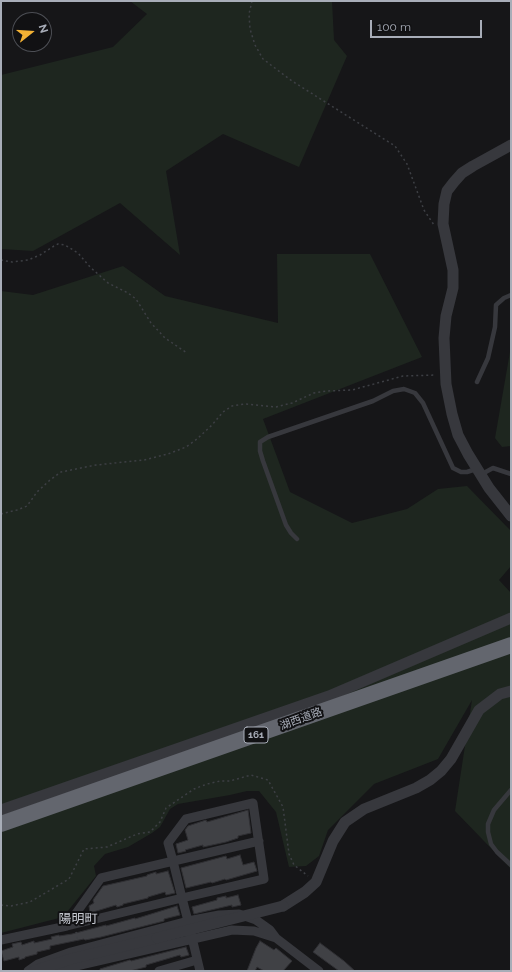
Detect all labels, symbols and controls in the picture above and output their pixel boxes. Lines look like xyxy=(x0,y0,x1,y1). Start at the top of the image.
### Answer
north arrow xyxy=(12,12,52,52)
scale bar xyxy=(372,12,484,38)
text: 100 m xyxy=(377,20,411,34)
text: N xyxy=(36,23,50,35)
street label: 湖西道路 xyxy=(278,705,324,733)
road number: 161 xyxy=(244,727,268,743)
district label: 陽明町 xyxy=(59,911,97,927)

